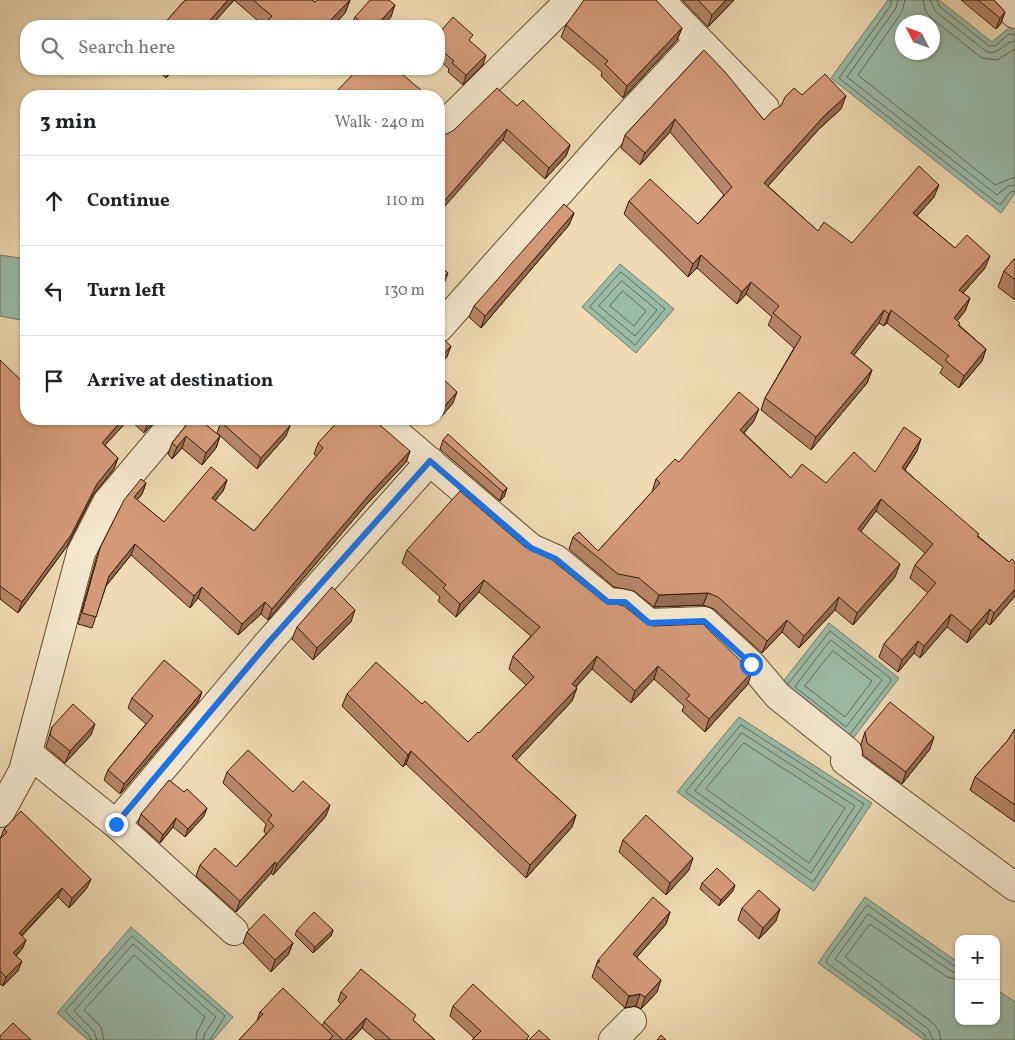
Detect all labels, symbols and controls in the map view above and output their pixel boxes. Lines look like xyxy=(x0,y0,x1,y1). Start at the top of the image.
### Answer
north arrow xyxy=(895,15,940,60)
search box xyxy=(20,20,445,75)
icon: search xyxy=(38,34,66,62)
text: Search here xyxy=(78,35,175,61)
text: 3 min xyxy=(40,108,96,137)
text: Walk · 240 m xyxy=(335,112,425,134)
icon: ahead xyxy=(40,187,68,215)
text: Continue xyxy=(87,188,170,214)
text: 110 m xyxy=(386,190,425,212)
icon: left xyxy=(40,277,68,305)
text: Turn left xyxy=(87,278,166,304)
text: 130 m xyxy=(384,280,425,302)
icon: arrive xyxy=(40,367,68,395)
text: Arrive at destination xyxy=(87,368,273,394)
route start xyxy=(740,653,763,676)
route end xyxy=(105,813,128,836)
map controls xyxy=(955,935,1000,1025)
button: + xyxy=(955,935,1000,980)
button: − xyxy=(955,980,1000,1025)

